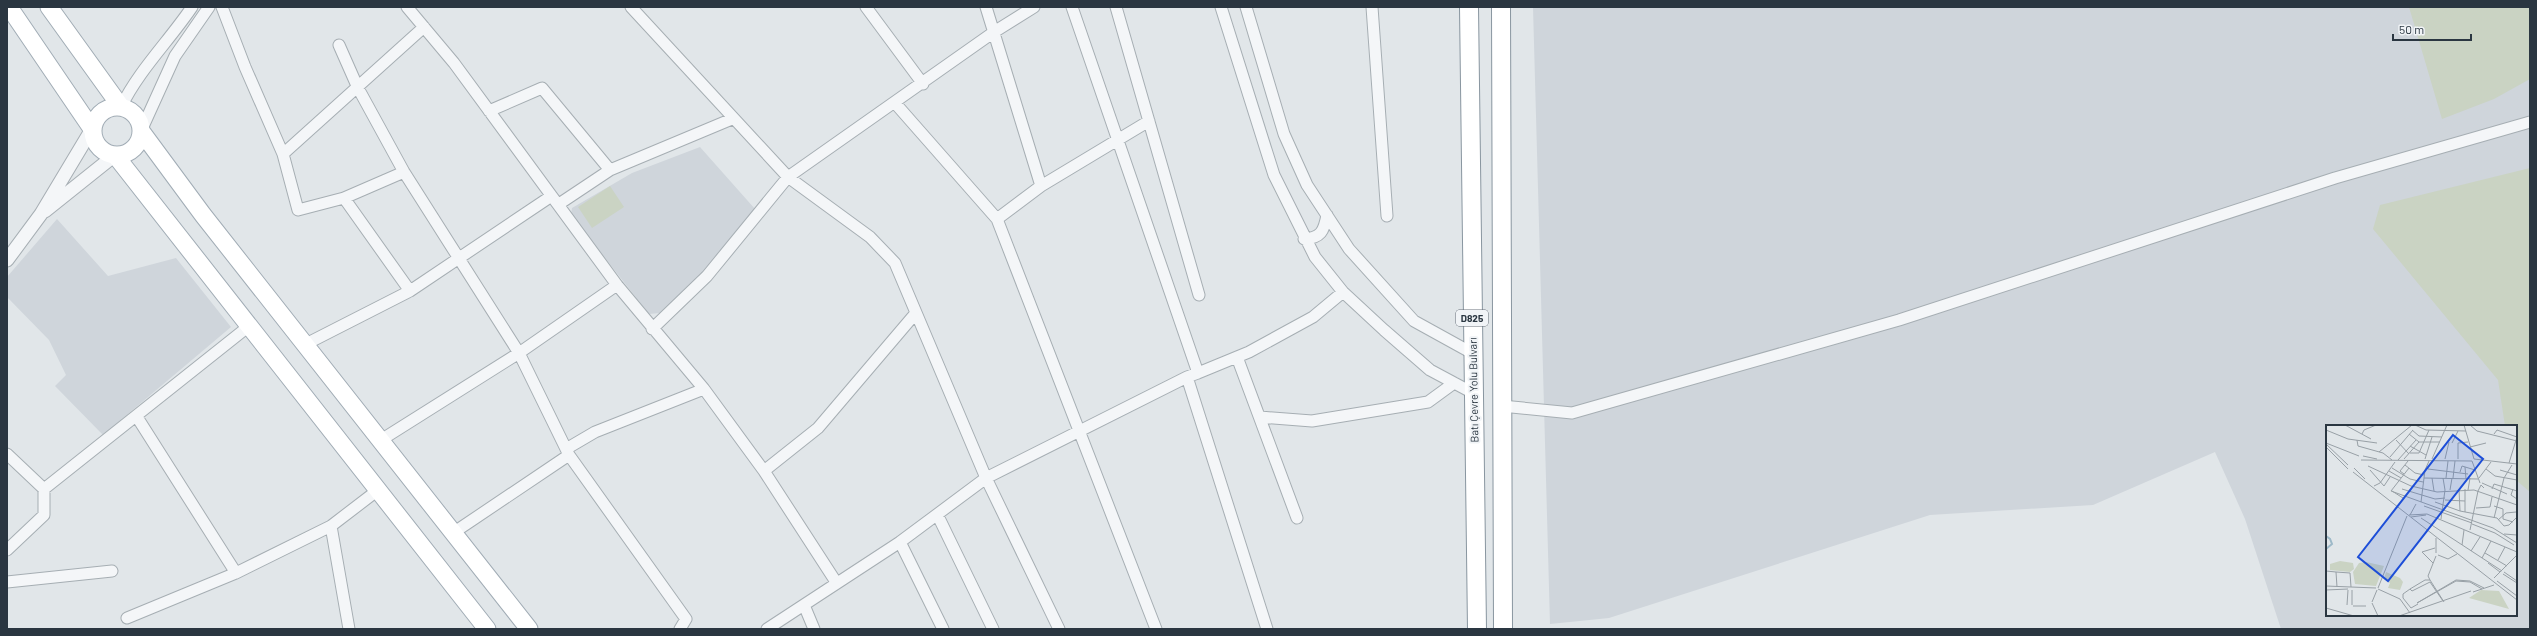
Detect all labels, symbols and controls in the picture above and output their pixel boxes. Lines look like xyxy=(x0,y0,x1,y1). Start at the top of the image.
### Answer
scale bar xyxy=(2393,16,2471,42)
text: 50 m xyxy=(2399,22,2424,36)
road number: D825 xyxy=(1456,310,1488,326)
street label: Batı Çevre Yolu Bulvarı xyxy=(1466,337,1480,443)
inset map xyxy=(2326,425,2517,616)

